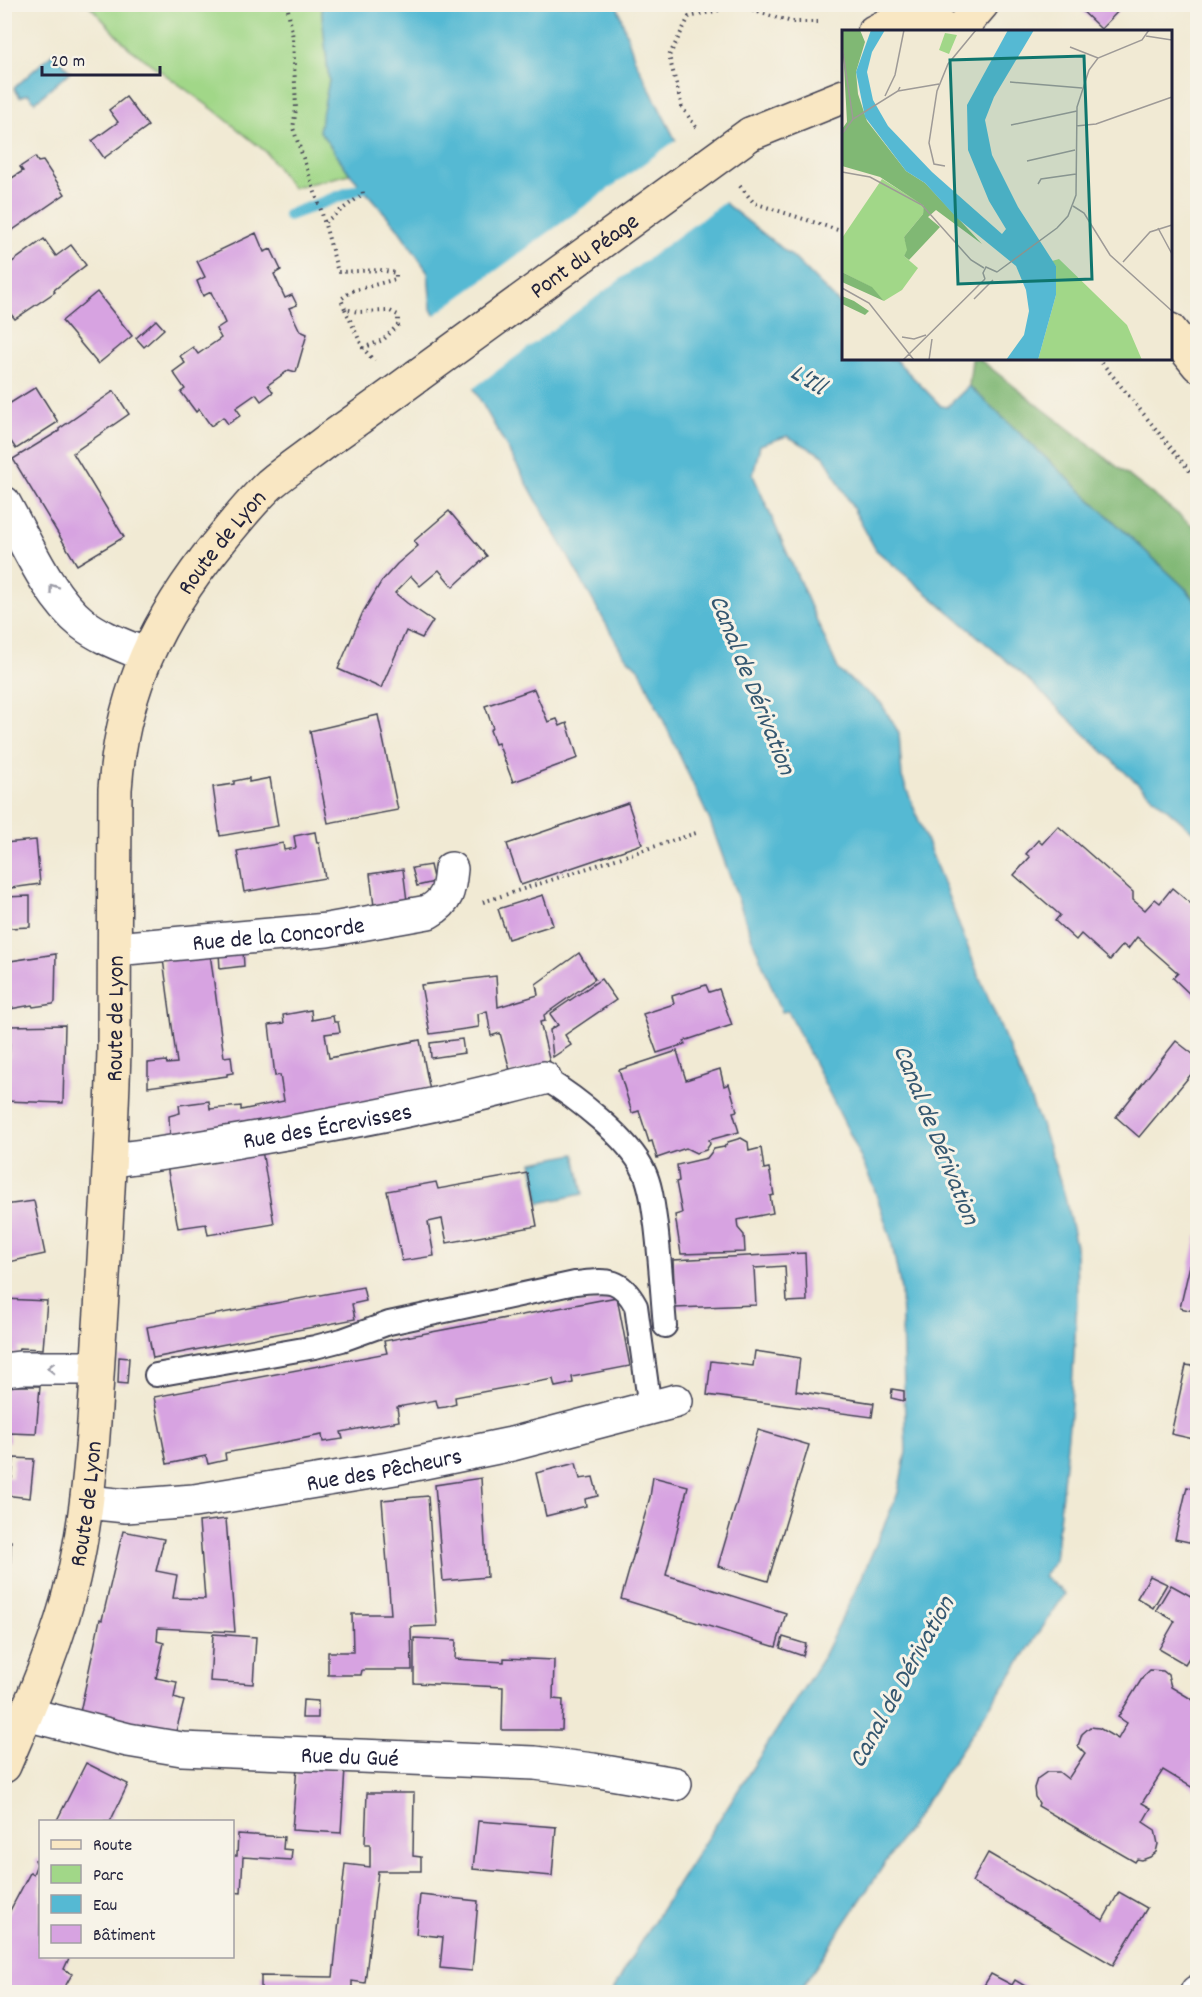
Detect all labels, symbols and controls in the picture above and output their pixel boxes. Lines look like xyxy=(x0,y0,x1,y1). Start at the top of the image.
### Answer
inset map xyxy=(842,30,1172,360)
scale bar xyxy=(42,39,160,77)
text: 20 m xyxy=(51,50,85,75)
street label: Pont du Péage xyxy=(524,206,647,309)
water label: L'Ill xyxy=(782,356,834,407)
street label: Route de Lyon xyxy=(171,483,276,603)
one-way arrow xyxy=(49,584,60,595)
water label: Canal de Dérivation xyxy=(698,590,804,782)
street label: Rue de la Concorde xyxy=(191,910,367,962)
street label: Route de Lyon xyxy=(99,955,134,1082)
water label: Canal de Dérivation xyxy=(882,1040,988,1232)
street label: Rue des Écrevisses xyxy=(241,1096,415,1160)
one-way arrow xyxy=(46,1361,55,1374)
street label: Route de Lyon xyxy=(62,1440,113,1570)
street label: Rue des Pêcheurs xyxy=(304,1441,465,1502)
water label: Canal de Dérivation xyxy=(841,1589,966,1775)
street label: Rue du Gué xyxy=(300,1740,399,1778)
legend xyxy=(39,1820,234,1958)
text: Route xyxy=(93,1834,132,1859)
text: Parc xyxy=(93,1864,124,1889)
text: Eau xyxy=(93,1894,117,1919)
text: Bâtiment xyxy=(93,1924,156,1949)

